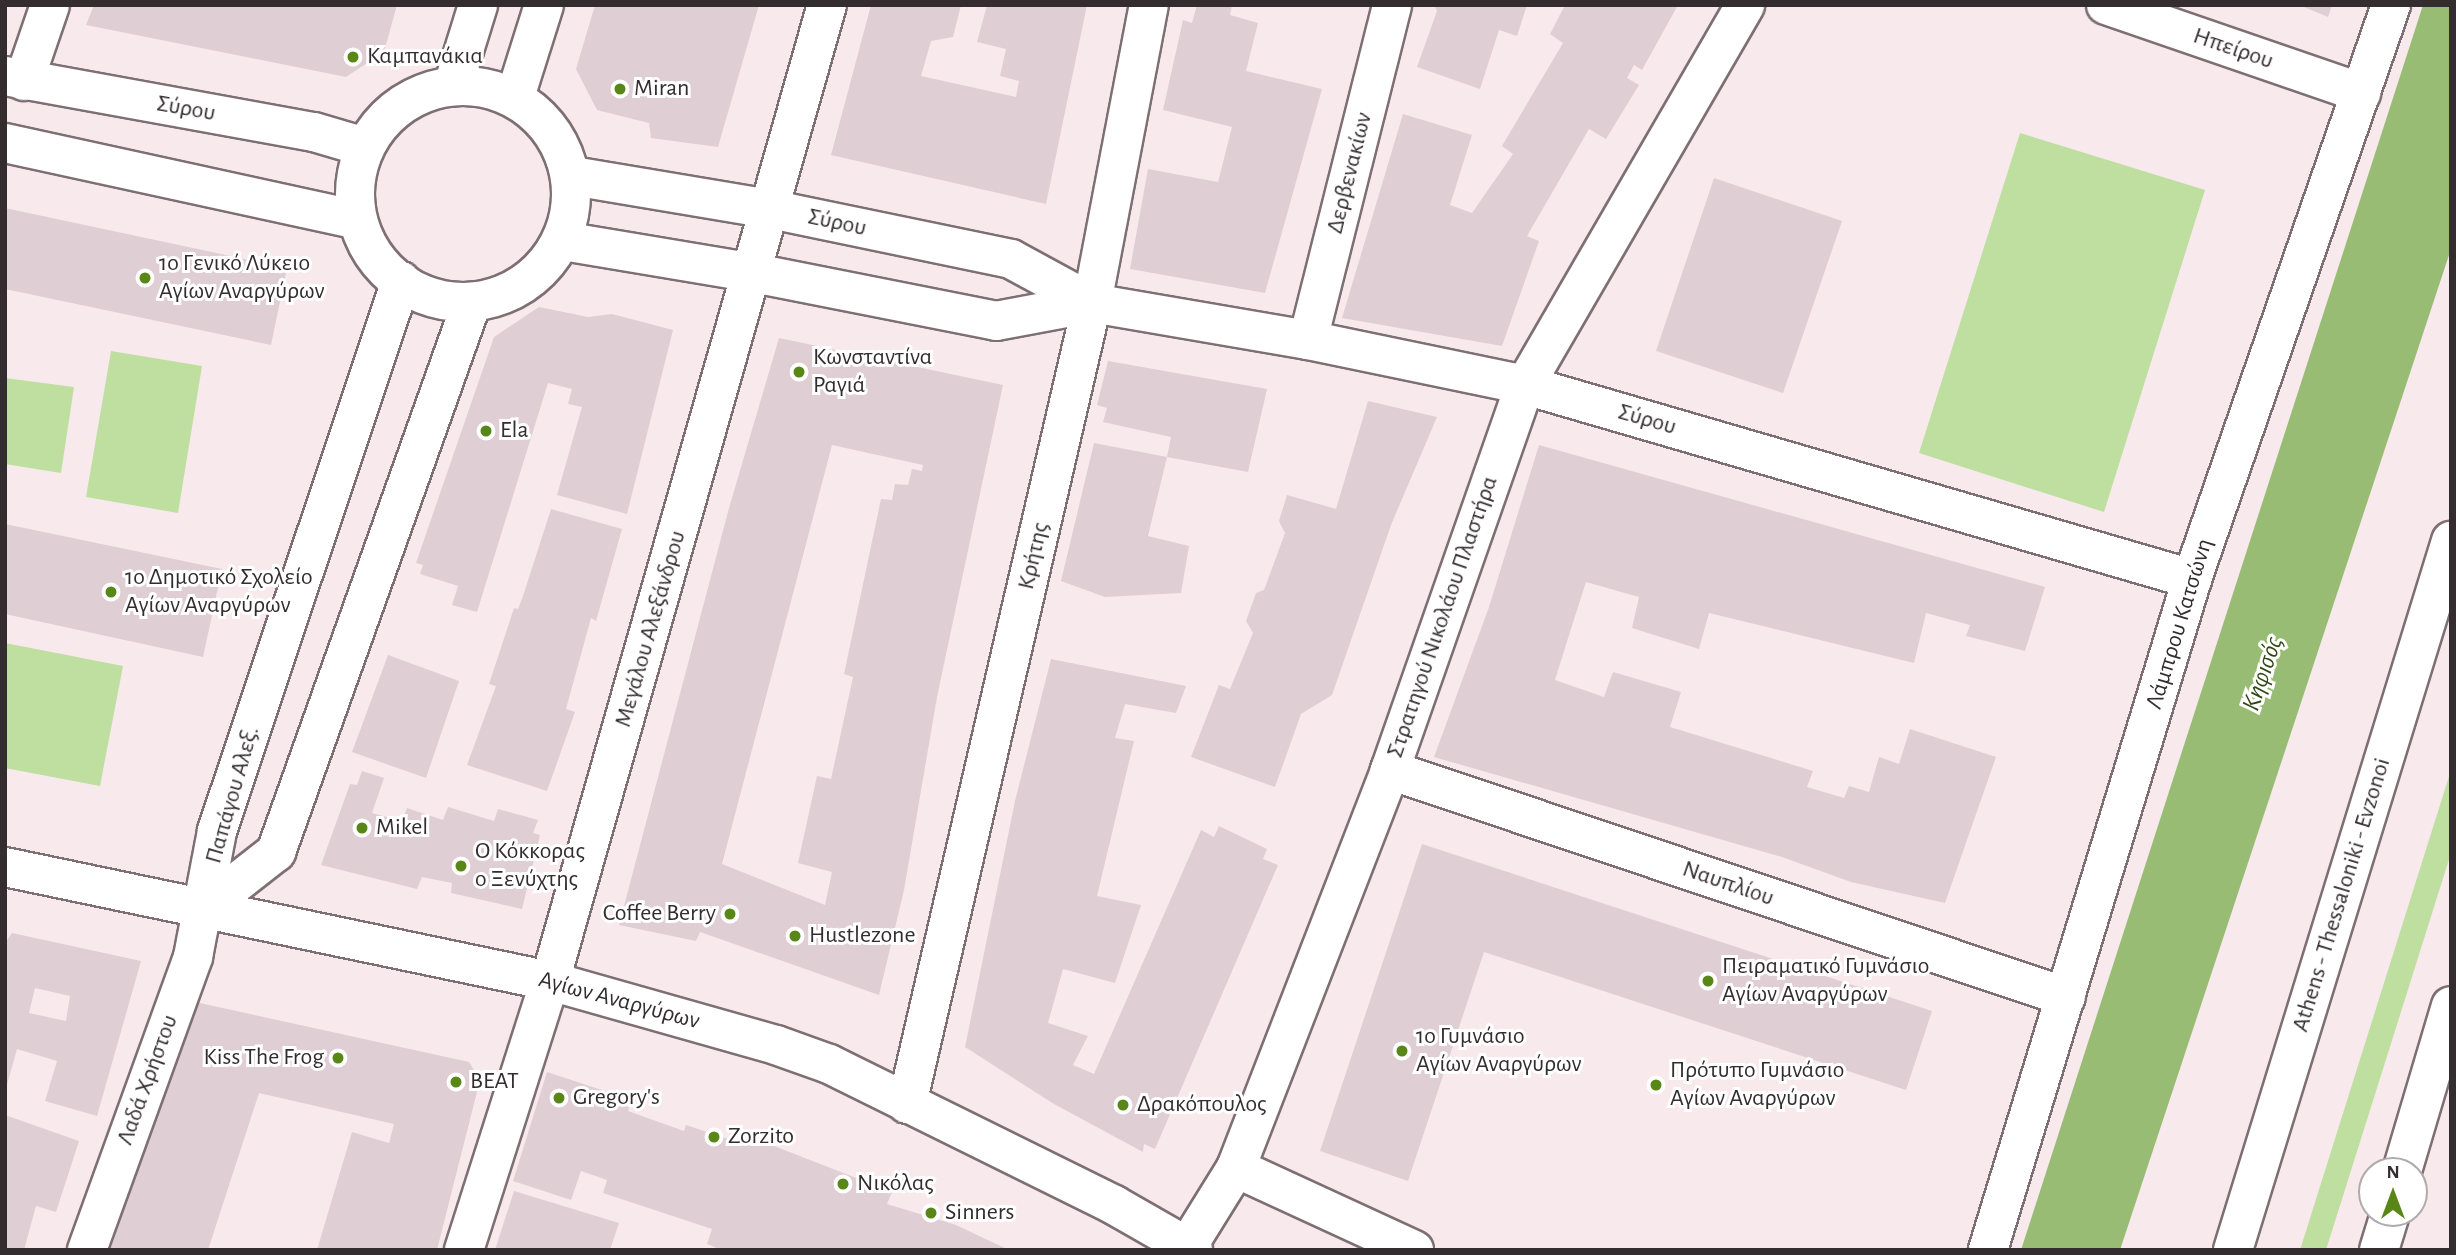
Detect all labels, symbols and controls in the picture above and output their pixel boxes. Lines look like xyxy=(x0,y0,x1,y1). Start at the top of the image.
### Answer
street label: Ηπείρου xyxy=(2189,22,2277,76)
place label: Καμπανάκια xyxy=(367,43,483,71)
marker: Καμπανάκια xyxy=(345,49,361,65)
place label: Miran xyxy=(634,75,689,103)
marker: Miran xyxy=(612,81,628,97)
street label: Σύρου xyxy=(154,90,218,128)
street label: Δερβενακίων xyxy=(1321,109,1379,237)
street label: Σύρου xyxy=(805,203,869,243)
place label: 1ο Γενικό Λύκειο Αγίων Αναργύρων xyxy=(159,250,325,306)
marker: 1ο Γενικό Λύκειο Αγίων Αναργύρων xyxy=(137,270,153,286)
place label: Κωνσταντίνα Ραγιά xyxy=(813,344,932,400)
marker: Κωνσταντίνα Ραγιά xyxy=(791,364,807,380)
street label: Σύρου xyxy=(1615,398,1679,442)
place label: Ela xyxy=(500,417,529,445)
marker: Ela xyxy=(478,423,494,439)
street label: Στρατηγού Νικολάου Πλαστήρα xyxy=(1381,472,1505,762)
street label: Κρήτης xyxy=(1012,520,1056,592)
street label: Μεγάλου Αλεξάνδρου xyxy=(609,528,693,730)
street label: Λάμπρου Κατσώνη xyxy=(2140,535,2220,713)
place label: 1ο Δημοτικό Σχολείο Αγίων Αναργύρων xyxy=(125,564,313,620)
marker: 1ο Δημοτικό Σχολείο Αγίων Αναργύρων xyxy=(103,584,119,600)
water label: Κηφισός xyxy=(2236,633,2290,715)
street label: Παπάγου Αλεξ. xyxy=(200,723,266,867)
street label: Athens - Thessaloniki - Evzonoi xyxy=(2287,755,2397,1035)
place label: Mikel xyxy=(376,814,428,842)
marker: Mikel xyxy=(354,820,370,836)
place label: Ο Κόκκορας ο Ξενύχτης xyxy=(475,838,585,894)
street label: Ναυπλίου xyxy=(1679,855,1777,913)
marker: Ο Κόκκορας ο Ξενύχτης xyxy=(453,858,469,874)
place label: Coffee Berry xyxy=(603,900,716,928)
marker: Coffee Berry xyxy=(722,906,738,922)
place label: Hustlezone xyxy=(809,922,915,950)
marker: Hustlezone xyxy=(787,928,803,944)
place label: Πειραματικό Γυμνάσιο Αγίων Αναργύρων xyxy=(1722,953,1929,1009)
street label: Αγίων Αναργύρων xyxy=(535,966,703,1036)
marker: Πειραματικό Γυμνάσιο Αγίων Αναργύρων xyxy=(1700,973,1716,989)
street label: Λαδά Χρήστου xyxy=(111,1011,185,1149)
place label: 1ο Γυμνάσιο Αγίων Αναργύρων xyxy=(1416,1023,1582,1079)
marker: 1ο Γυμνάσιο Αγίων Αναργύρων xyxy=(1394,1043,1410,1059)
place label: Kiss The Frog xyxy=(204,1044,324,1072)
marker: Kiss The Frog xyxy=(330,1050,346,1066)
place label: Πρότυπο Γυμνάσιο Αγίων Αναργύρων xyxy=(1670,1057,1844,1113)
place label: ΒΕΑΤ xyxy=(470,1068,519,1096)
marker: ΒΕΑΤ xyxy=(448,1074,464,1090)
marker: Πρότυπο Γυμνάσιο Αγίων Αναργύρων xyxy=(1648,1077,1664,1093)
place label: Gregory's xyxy=(573,1084,660,1112)
marker: Gregory's xyxy=(551,1090,567,1106)
place label: Δρακόπουλος xyxy=(1137,1091,1267,1119)
marker: Δρακόπουλος xyxy=(1115,1097,1131,1113)
place label: Zorzito xyxy=(728,1123,794,1151)
marker: Zorzito xyxy=(706,1129,722,1145)
north arrow xyxy=(2358,1157,2428,1227)
text: N xyxy=(2386,1163,2400,1182)
place label: Νικόλας xyxy=(857,1170,934,1198)
marker: Νικόλας xyxy=(835,1176,851,1192)
place label: Sinners xyxy=(945,1199,1014,1227)
marker: Sinners xyxy=(923,1205,939,1221)

